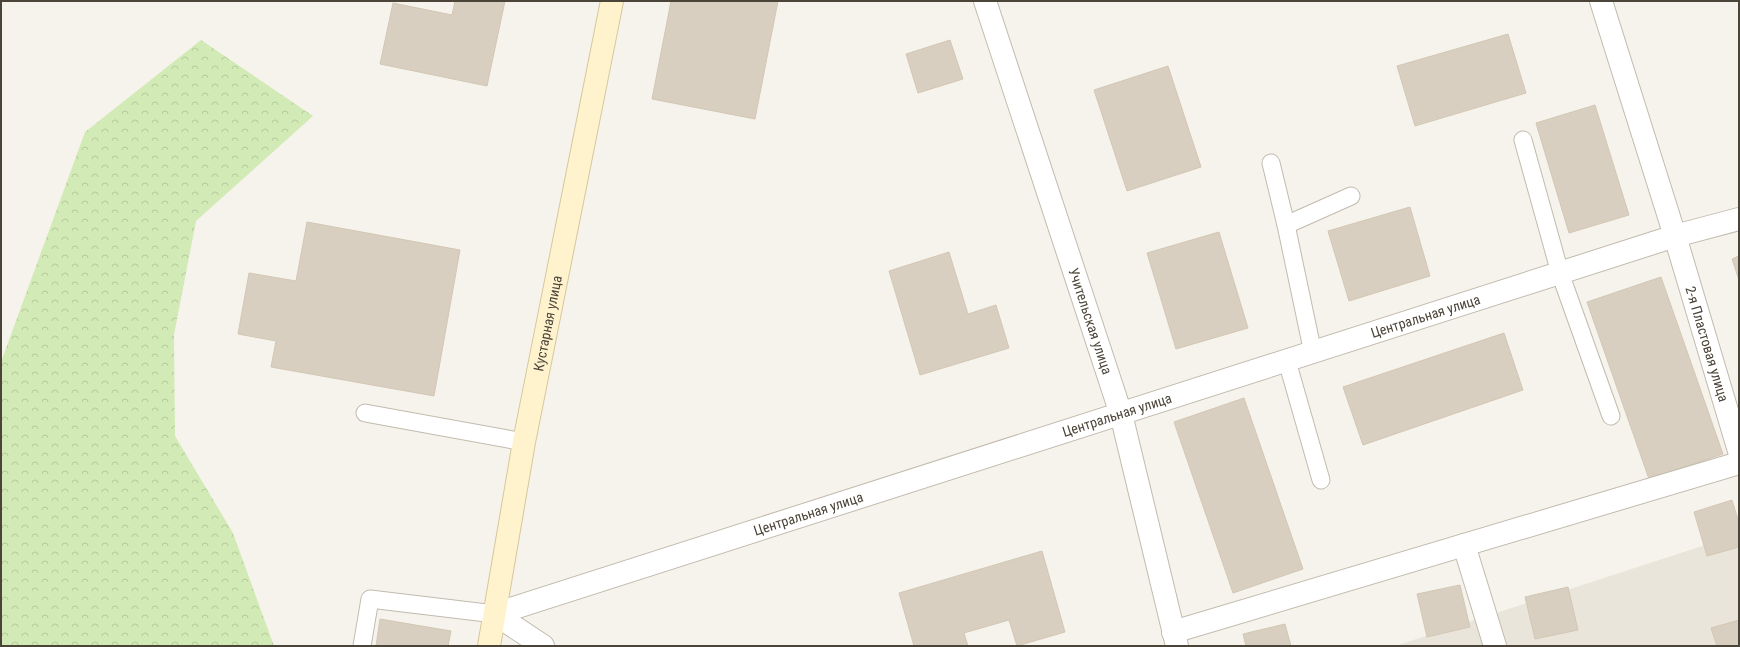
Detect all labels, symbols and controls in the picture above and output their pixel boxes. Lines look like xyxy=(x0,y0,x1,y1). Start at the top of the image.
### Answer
street label: Учительская улица xyxy=(1065,266,1115,376)
street label: Кустарная улица xyxy=(530,274,565,372)
street label: 2-я Пластовая улица xyxy=(1682,284,1732,404)
street label: Центральная улица xyxy=(1369,291,1482,341)
street label: Центральная улица xyxy=(1060,390,1174,440)
street label: Центральная улица xyxy=(752,489,865,539)

